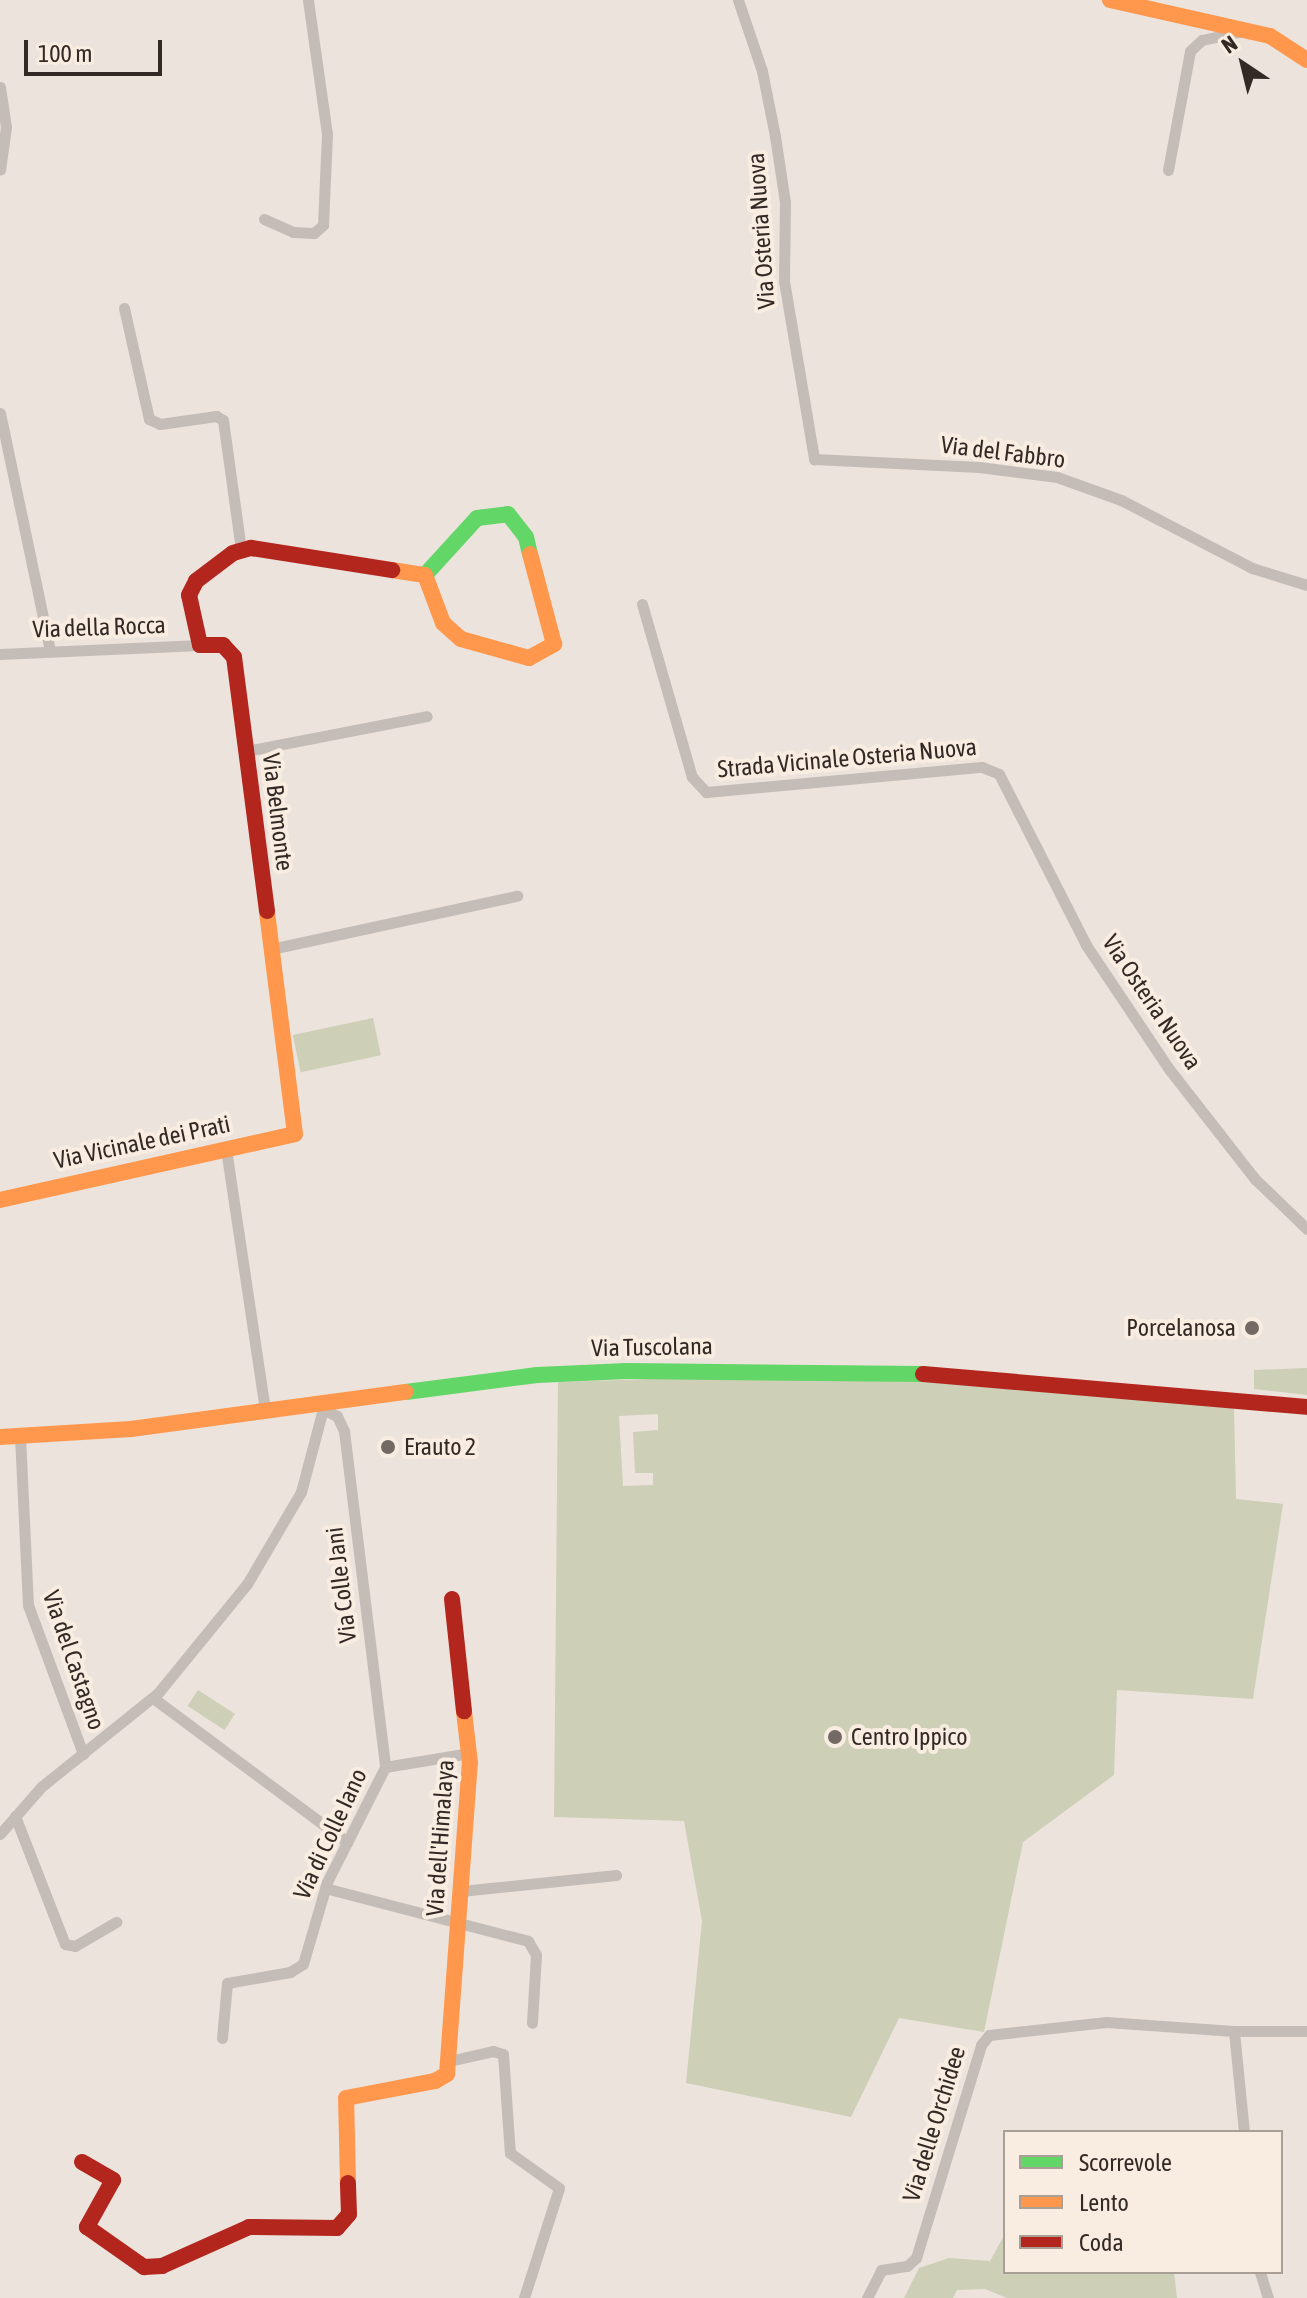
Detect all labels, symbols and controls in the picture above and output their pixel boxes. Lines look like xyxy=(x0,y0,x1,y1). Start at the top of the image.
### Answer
scale bar xyxy=(28,24,166,74)
north arrow xyxy=(1203,24,1283,104)
text: N xyxy=(1216,30,1242,59)
text: 100 m xyxy=(38,40,92,67)
street label: Via Osteria Nuova xyxy=(741,152,781,310)
street label: Via del Fabbro xyxy=(939,430,1067,474)
street label: Via della Rocca xyxy=(32,610,166,644)
street label: Strada Vicinale Osteria Nuova xyxy=(716,732,978,784)
street label: Via Belmonte xyxy=(257,752,299,872)
street label: Via Osteria Nuova xyxy=(1096,929,1208,1075)
street label: Via Vicinale dei Prati xyxy=(51,1109,233,1175)
place label: Porcelanosa xyxy=(1126,1314,1236,1342)
marker: Porcelanosa xyxy=(1243,1319,1261,1337)
street label: Via Tuscolana xyxy=(591,1332,713,1362)
place label: Erauto 2 xyxy=(404,1433,476,1461)
marker: Erauto 2 xyxy=(379,1438,397,1456)
street label: Via Colle Jani xyxy=(320,1525,362,1645)
street label: Via del Castagno xyxy=(37,1587,111,1733)
place label: Centro Ippico xyxy=(851,1723,967,1751)
marker: Centro Ippico xyxy=(826,1728,844,1746)
street label: Via dell'Himalaya xyxy=(420,1759,460,1917)
street label: Via di Colle Iano xyxy=(287,1764,373,1904)
street label: Via delle Orchidee xyxy=(897,2043,971,2205)
legend xyxy=(1003,2130,1283,2274)
text: Scorrevole xyxy=(1079,2149,1172,2176)
text: Lento xyxy=(1079,2189,1129,2216)
text: Coda xyxy=(1079,2229,1124,2256)

